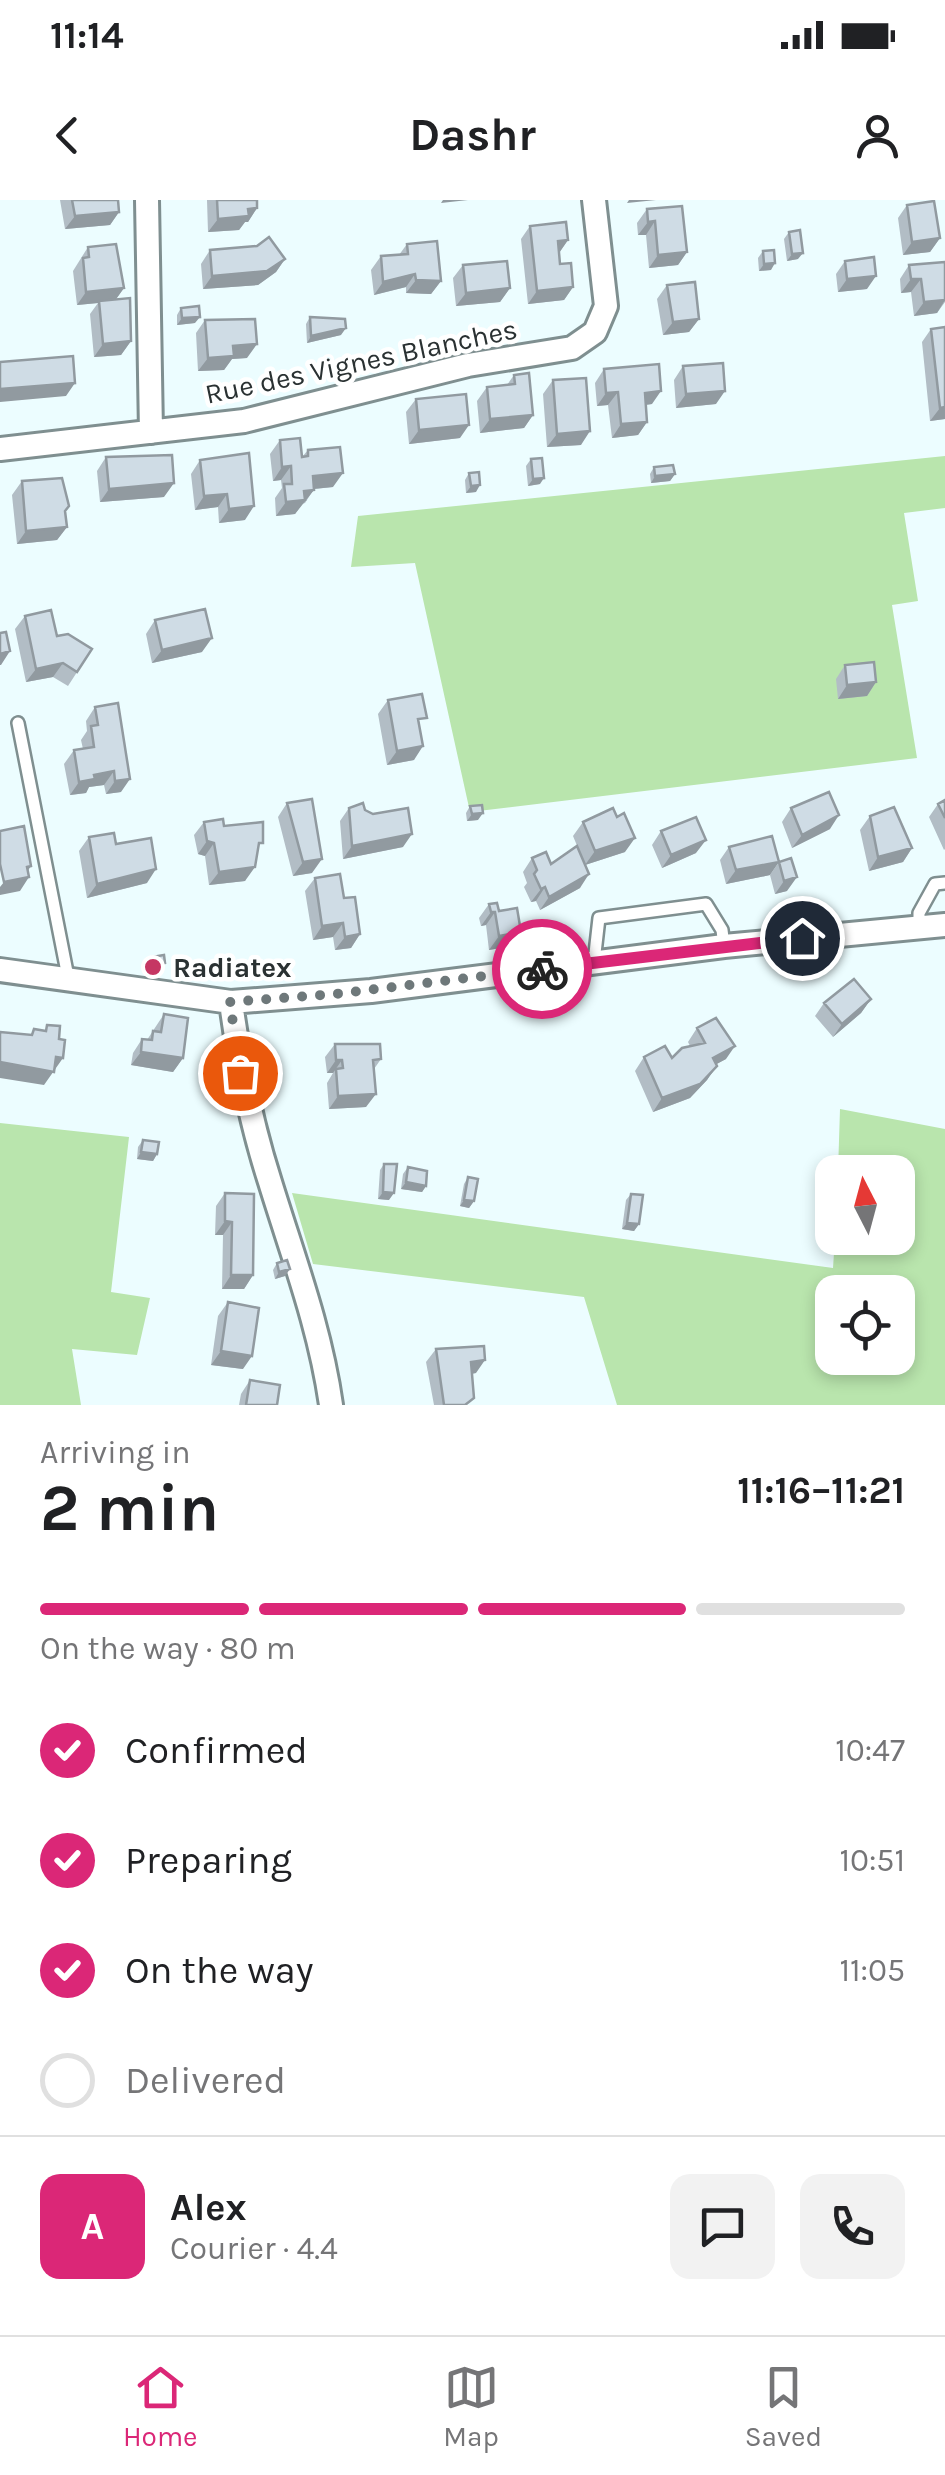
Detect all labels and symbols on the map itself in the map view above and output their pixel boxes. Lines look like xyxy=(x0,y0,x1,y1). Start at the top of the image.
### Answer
street label: Rue des Vignes Blanches xyxy=(202,312,520,411)
pin xyxy=(760,896,845,981)
courier xyxy=(492,919,592,1019)
place label: Radiatex xyxy=(173,951,292,984)
marker: Radiatex xyxy=(142,956,164,978)
pin xyxy=(198,1031,283,1116)
north arrow xyxy=(815,1155,915,1255)

